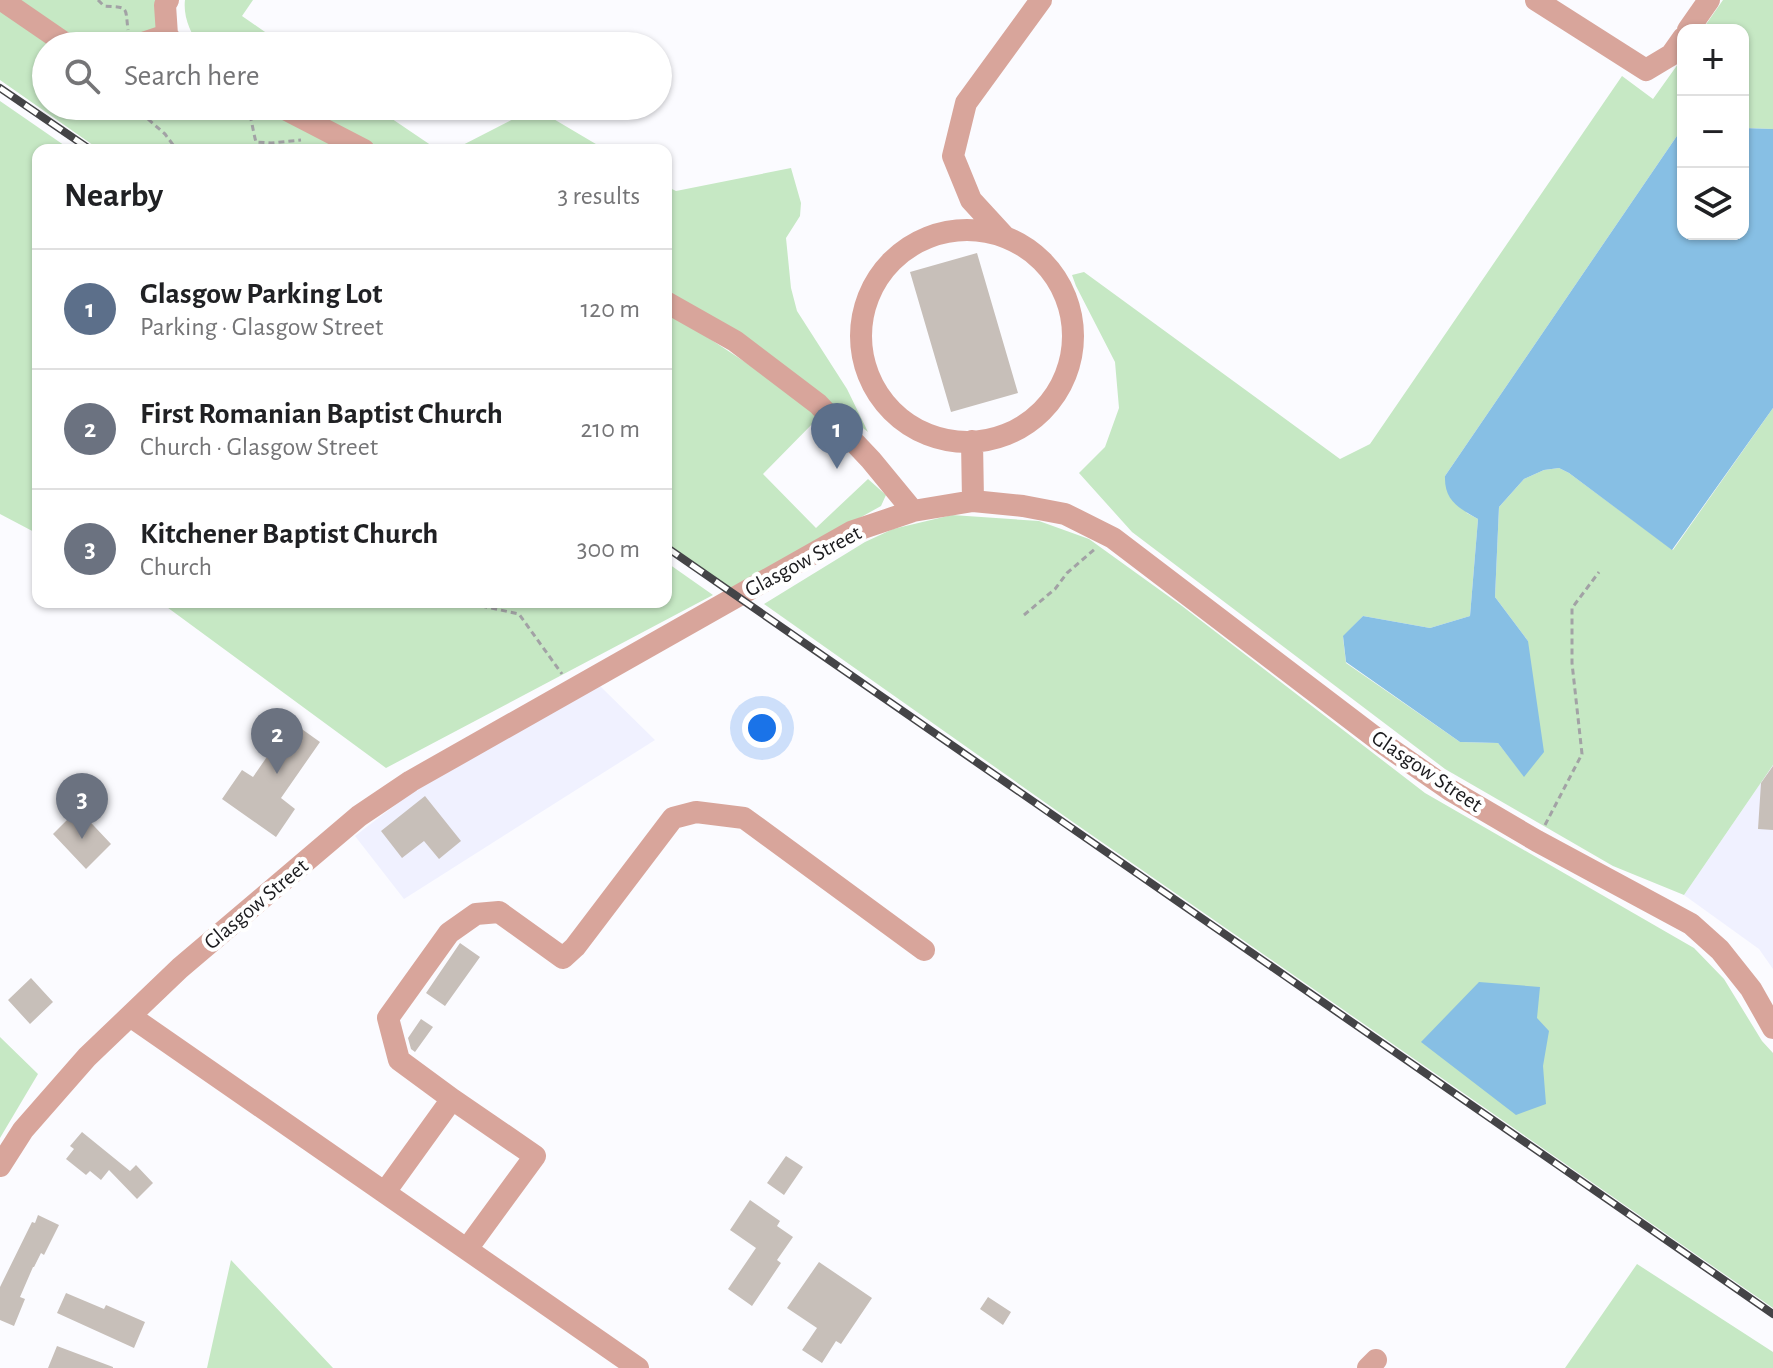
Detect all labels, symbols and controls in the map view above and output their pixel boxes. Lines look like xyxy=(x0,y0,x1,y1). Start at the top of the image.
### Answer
map controls xyxy=(1677,24,1749,240)
button: + xyxy=(1677,24,1749,96)
search box xyxy=(32,32,672,120)
icon: search xyxy=(60,54,104,98)
text: Search here xyxy=(124,61,260,91)
button: − xyxy=(1677,96,1749,168)
button: layers xyxy=(1677,168,1749,240)
text: Nearby xyxy=(64,179,163,213)
text: 3 results xyxy=(557,183,640,209)
text: Glasgow Parking Lot xyxy=(140,279,382,309)
text: 1 xyxy=(85,296,95,322)
text: 120 m xyxy=(580,296,640,322)
text: Parking · Glasgow Street xyxy=(140,314,383,340)
text: First Romanian Baptist Church xyxy=(140,399,503,429)
pin: 1 xyxy=(811,403,863,469)
text: 2 xyxy=(84,416,96,442)
text: 210 m xyxy=(580,416,640,442)
text: Church · Glasgow Street xyxy=(140,434,378,460)
text: Kitchener Baptist Church xyxy=(140,519,438,549)
street label: Glasgow Street xyxy=(741,521,865,601)
text: 3 xyxy=(84,536,96,562)
text: 300 m xyxy=(577,536,640,562)
text: Church xyxy=(140,554,212,580)
pin: 2 xyxy=(251,708,303,774)
your location xyxy=(742,708,782,748)
street label: Glasgow Street xyxy=(1368,726,1486,816)
pin: 3 xyxy=(56,773,108,839)
street label: Glasgow Street xyxy=(200,854,312,954)

